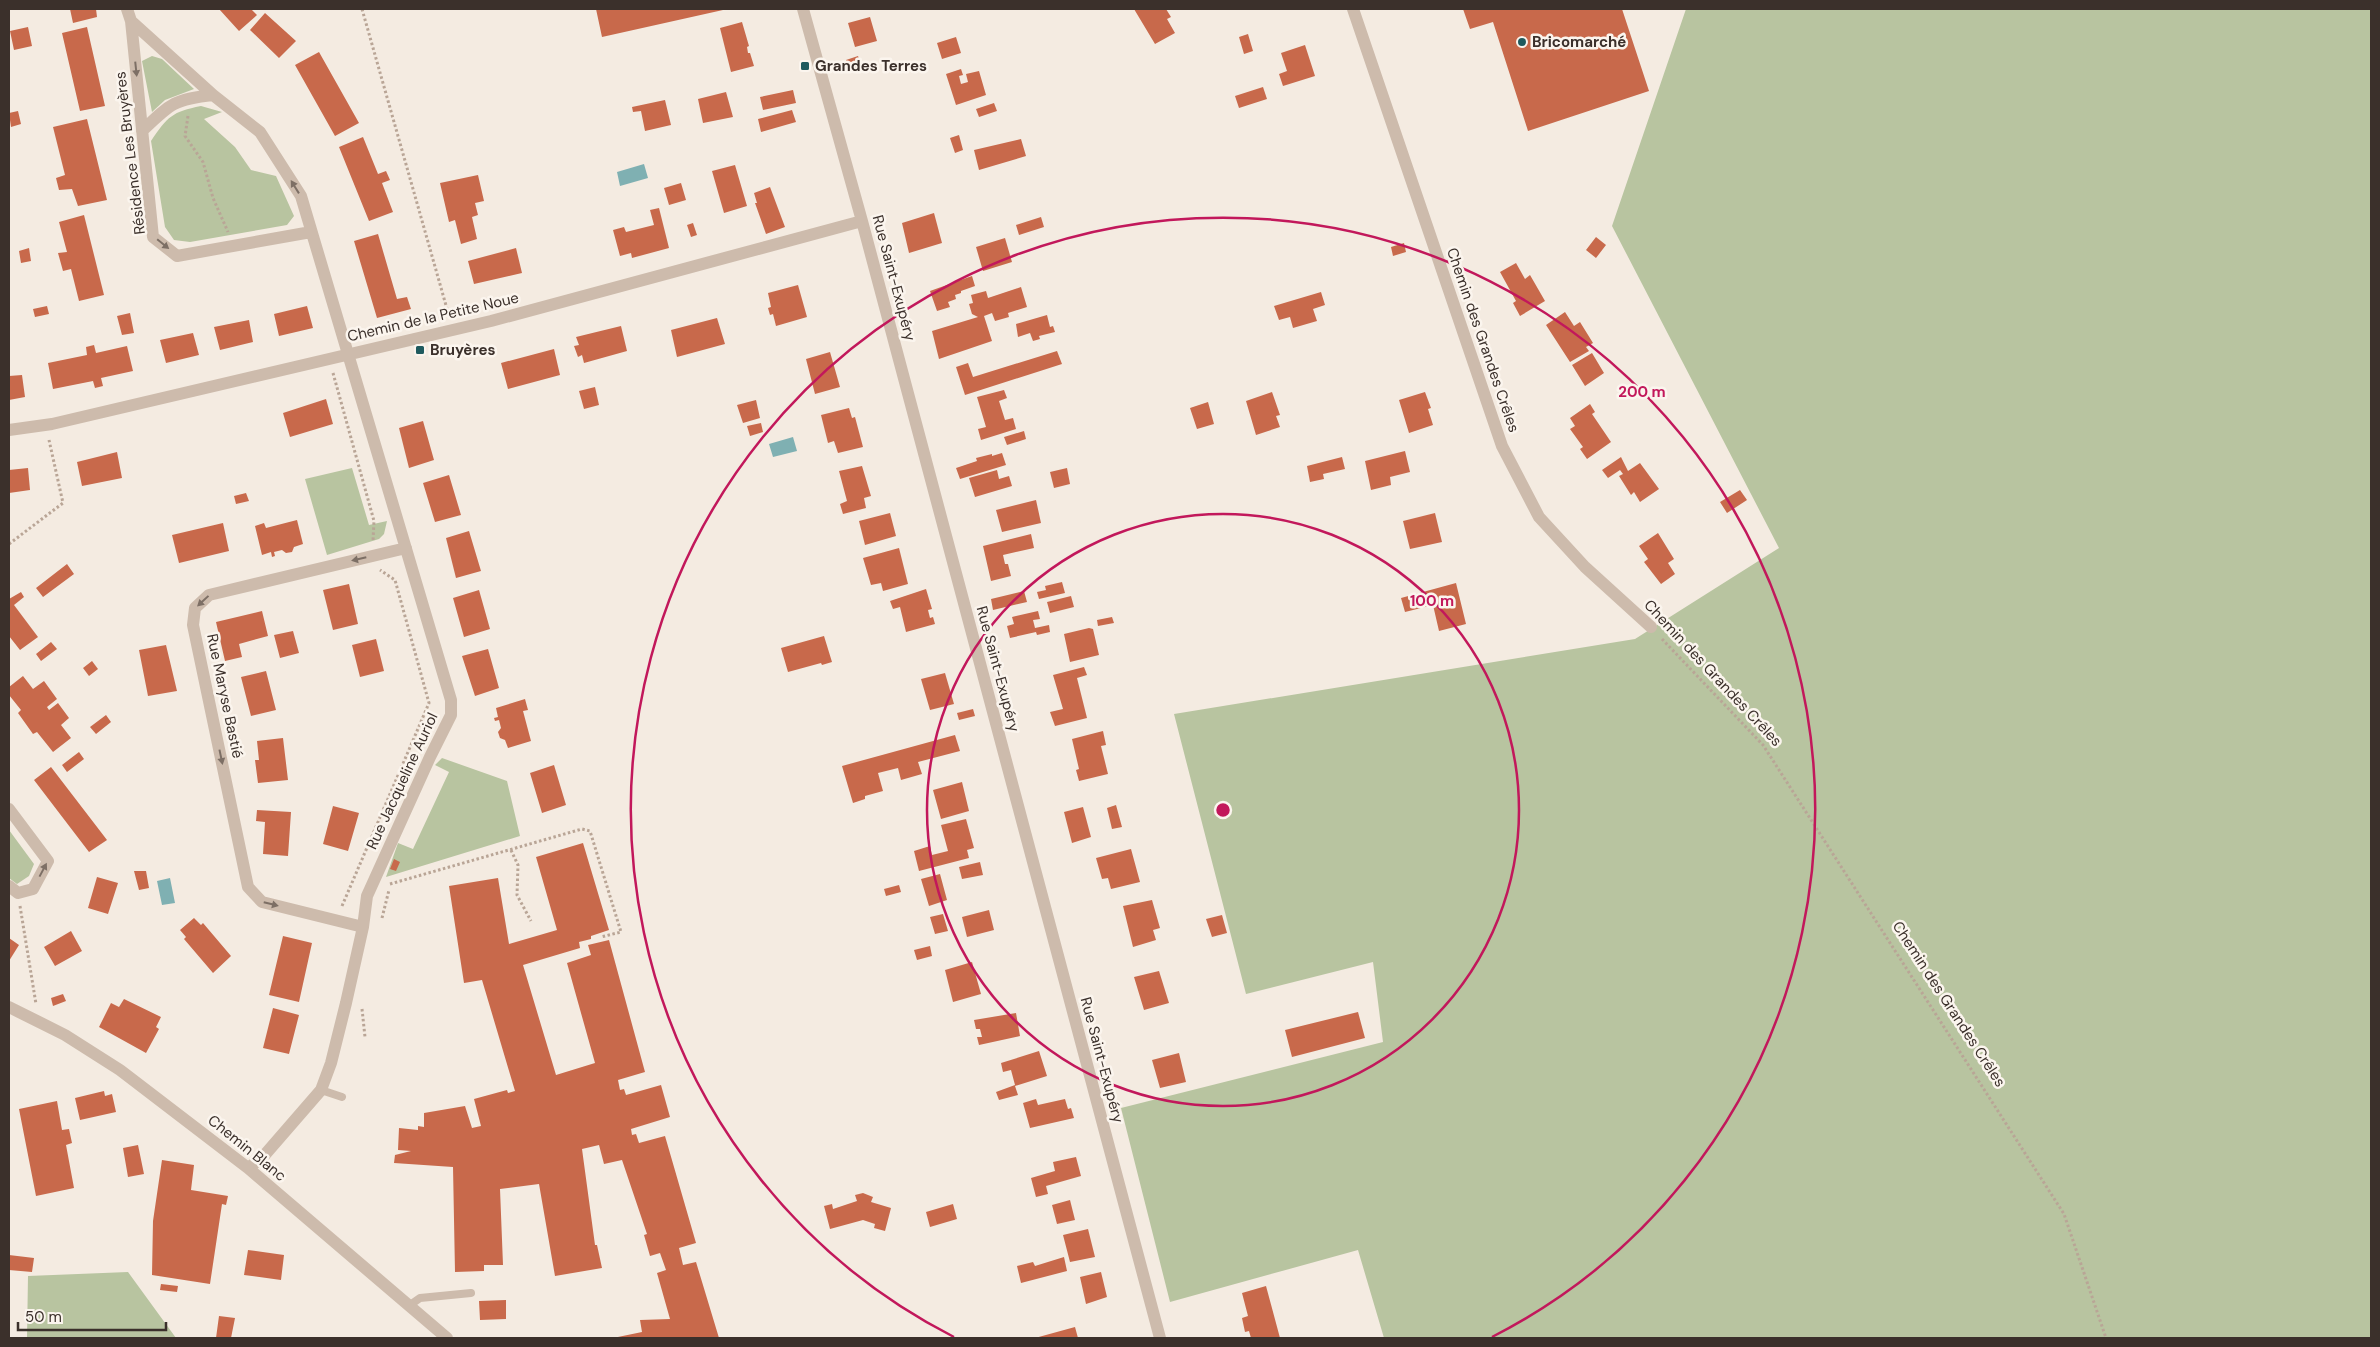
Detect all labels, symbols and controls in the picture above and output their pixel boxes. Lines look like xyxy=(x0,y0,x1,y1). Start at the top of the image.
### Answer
place label: Bricomarché xyxy=(1532,32,1626,52)
marker: Bricomarché xyxy=(1516,36,1528,48)
place label: Grandes Terres xyxy=(815,56,927,76)
marker: Grandes Terres xyxy=(799,60,811,72)
one-way arrow xyxy=(132,62,140,78)
street label: Résidence Les Bruyères xyxy=(110,70,150,236)
one-way arrow xyxy=(290,180,300,194)
street label: Rue Saint-Exupéry xyxy=(868,213,921,344)
one-way arrow xyxy=(156,238,168,250)
street label: Chemin des Grandes Crêles xyxy=(1442,245,1524,435)
street label: Chemin de la Petite Noue xyxy=(345,288,521,346)
place label: Bruyères xyxy=(430,340,495,360)
marker: Bruyères xyxy=(414,344,426,356)
text: 200 m xyxy=(1618,382,1666,402)
one-way arrow xyxy=(351,555,366,563)
text: 100 m xyxy=(1410,591,1454,611)
one-way arrow xyxy=(197,595,209,607)
street label: Chemin des Grandes Crêles xyxy=(1640,595,1786,751)
street label: Rue Saint-Exupéry xyxy=(972,604,1025,735)
street label: Rue Maryse Bastié xyxy=(202,632,248,760)
street label: Rue Jacqueline Auriol xyxy=(362,709,442,853)
one-way arrow xyxy=(217,749,225,765)
centre of rings xyxy=(1214,801,1232,819)
one-way arrow xyxy=(39,863,47,877)
one-way arrow xyxy=(263,900,278,908)
street label: Chemin des Grandes Crêles xyxy=(1888,917,2010,1091)
street label: Rue Saint-Exupéry xyxy=(1076,995,1129,1126)
street label: Chemin Blanc xyxy=(204,1110,290,1186)
scale bar xyxy=(18,1300,165,1332)
text: 50 m xyxy=(25,1307,62,1327)

